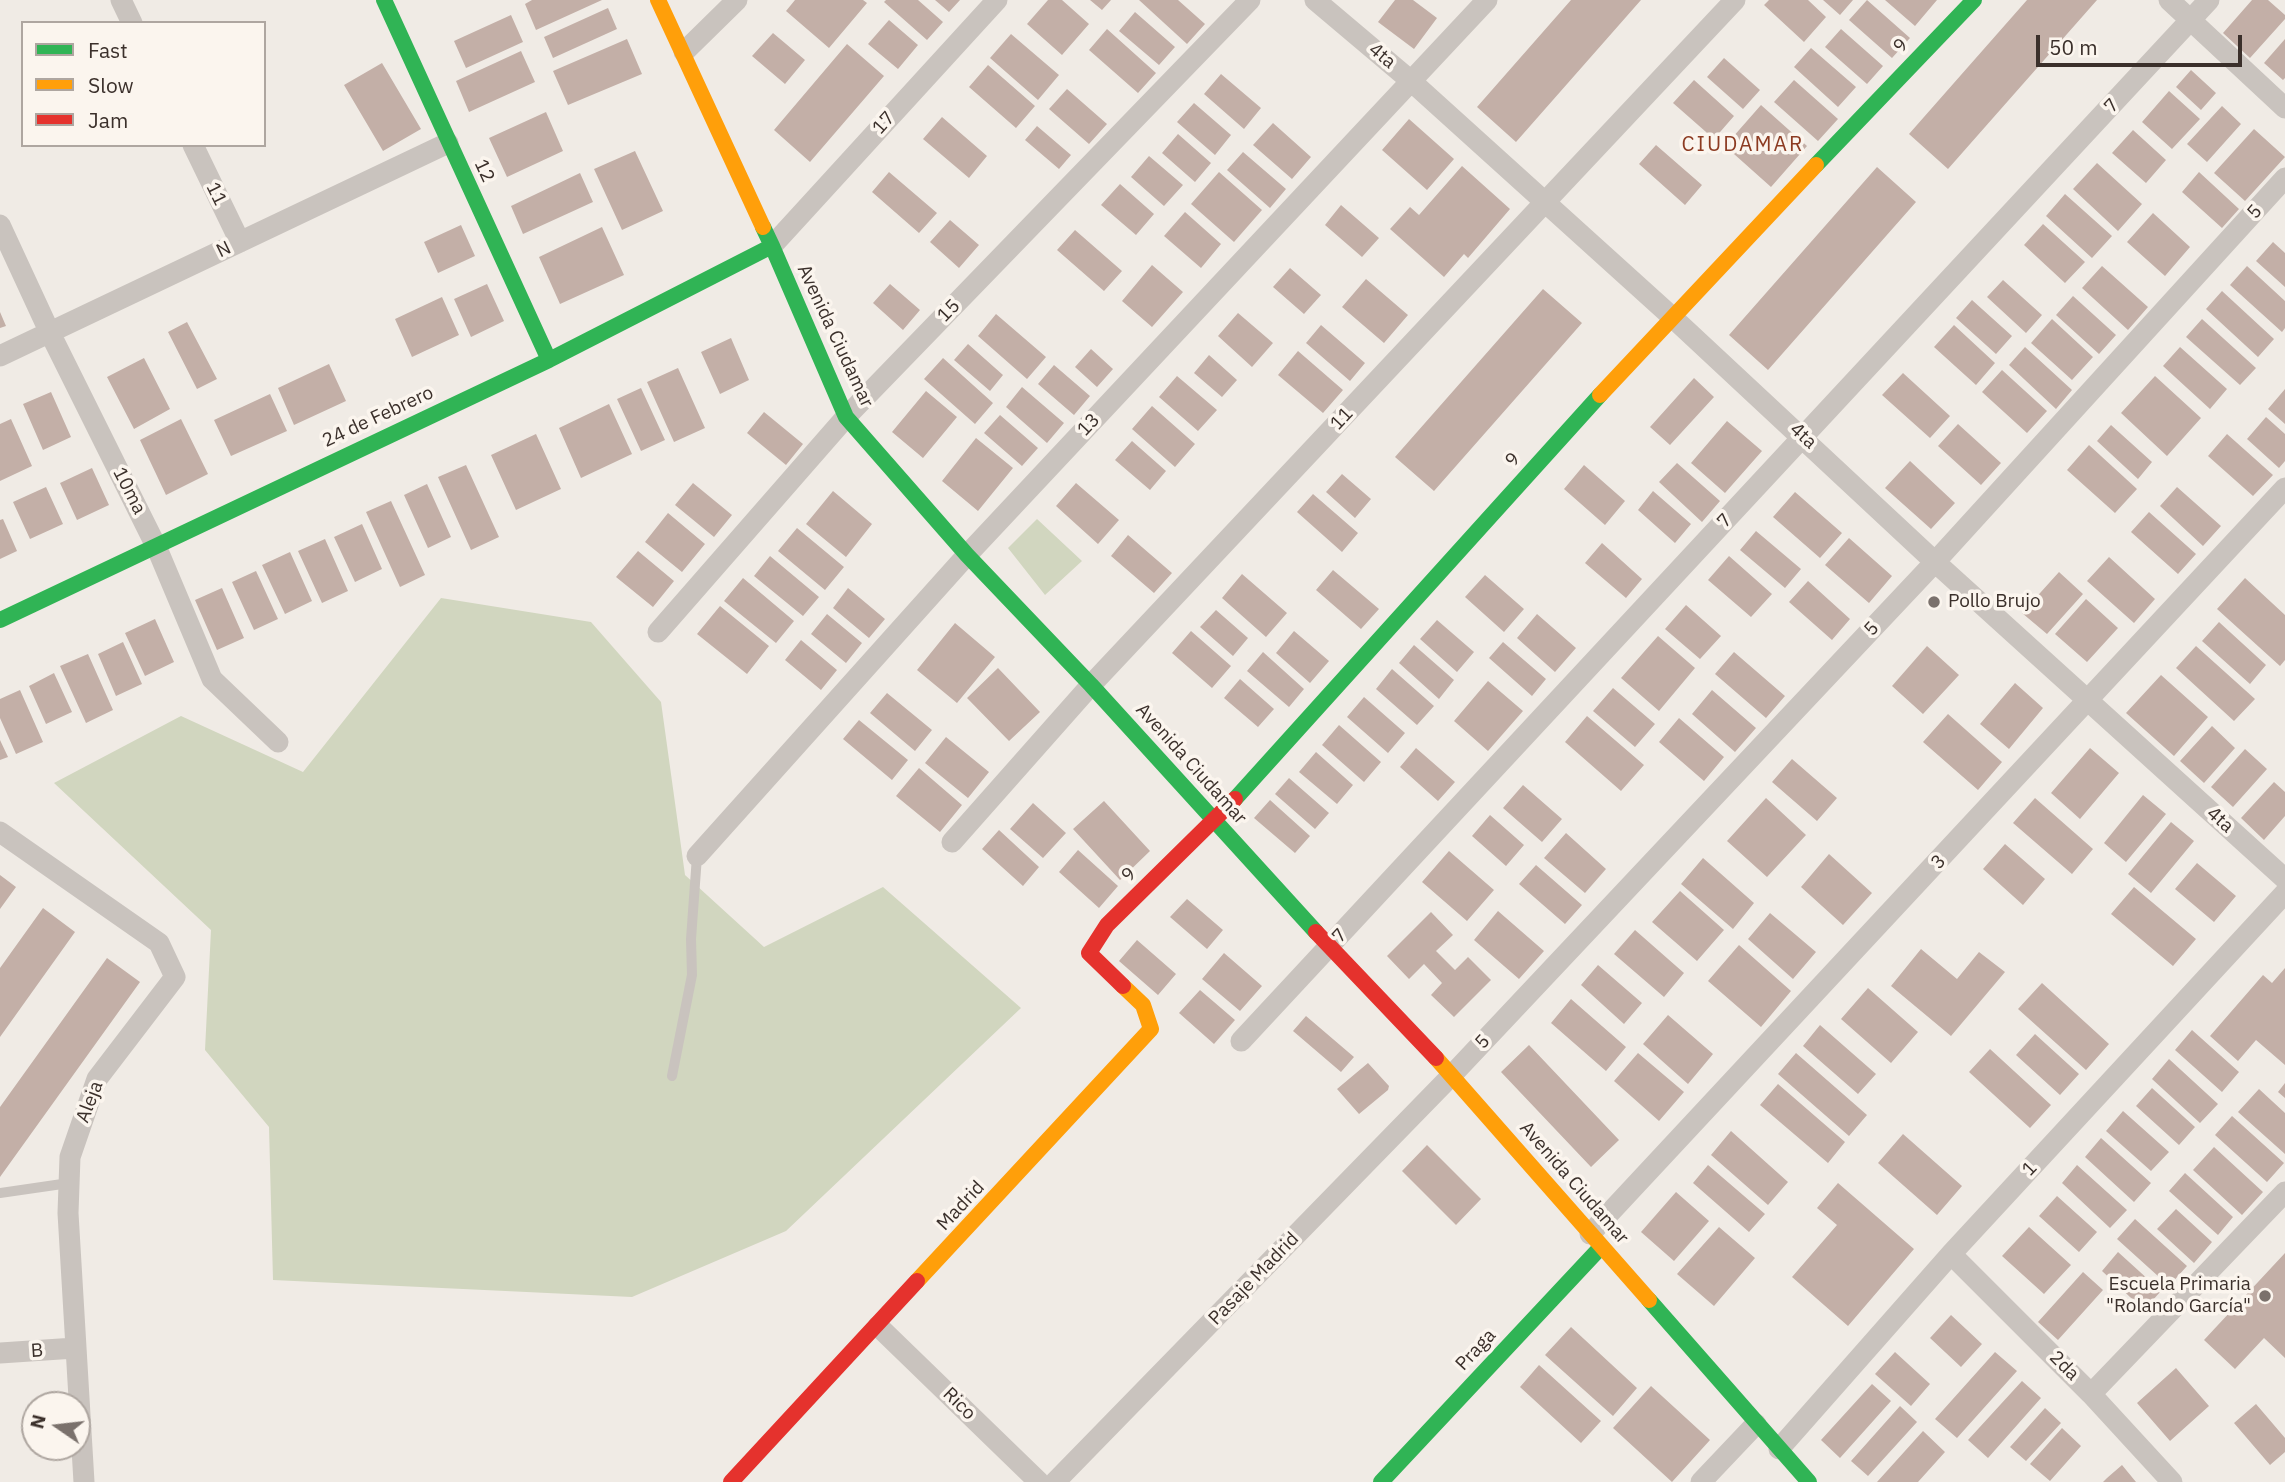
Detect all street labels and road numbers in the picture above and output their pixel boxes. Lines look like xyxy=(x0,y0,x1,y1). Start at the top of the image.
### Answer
street label: 9 xyxy=(1889,34,1913,58)
street label: 4ta xyxy=(1364,38,1400,74)
street label: 7 xyxy=(2100,94,2124,118)
street label: 17 xyxy=(868,107,900,139)
street label: 12 xyxy=(469,156,499,186)
street label: 11 xyxy=(201,179,231,209)
street label: 5 xyxy=(2243,200,2267,224)
street label: N xyxy=(213,237,235,263)
street label: Avenida Ciudamar xyxy=(792,261,878,411)
street label: 15 xyxy=(933,295,965,327)
street label: 24 de Febrero xyxy=(319,381,437,453)
street label: 11 xyxy=(1326,403,1358,435)
street label: 13 xyxy=(1073,409,1105,441)
street label: 4ta xyxy=(1785,418,1821,454)
street label: 9 xyxy=(1501,448,1525,472)
street label: 10ma xyxy=(108,464,150,518)
street label: 7 xyxy=(1713,509,1737,533)
street label: 5 xyxy=(1860,617,1884,641)
street label: Avenida Ciudamar xyxy=(1131,699,1251,829)
street label: 4ta xyxy=(2202,802,2238,838)
street label: 3 xyxy=(1927,850,1951,874)
street label: 9 xyxy=(1117,863,1141,887)
street label: 7 xyxy=(1328,924,1352,948)
street label: 5 xyxy=(1471,1030,1495,1054)
street label: Aleja xyxy=(72,1078,108,1126)
street label: Avenida Ciudamar xyxy=(1515,1117,1633,1249)
street label: 1 xyxy=(2018,1157,2042,1181)
street label: Madrid xyxy=(932,1177,990,1235)
street label: Pasaje Madrid xyxy=(1204,1228,1304,1330)
street label: Praga xyxy=(1451,1324,1501,1376)
street label: B xyxy=(30,1339,44,1363)
street label: 2da xyxy=(2044,1346,2084,1386)
street label: Rico xyxy=(938,1383,980,1425)

